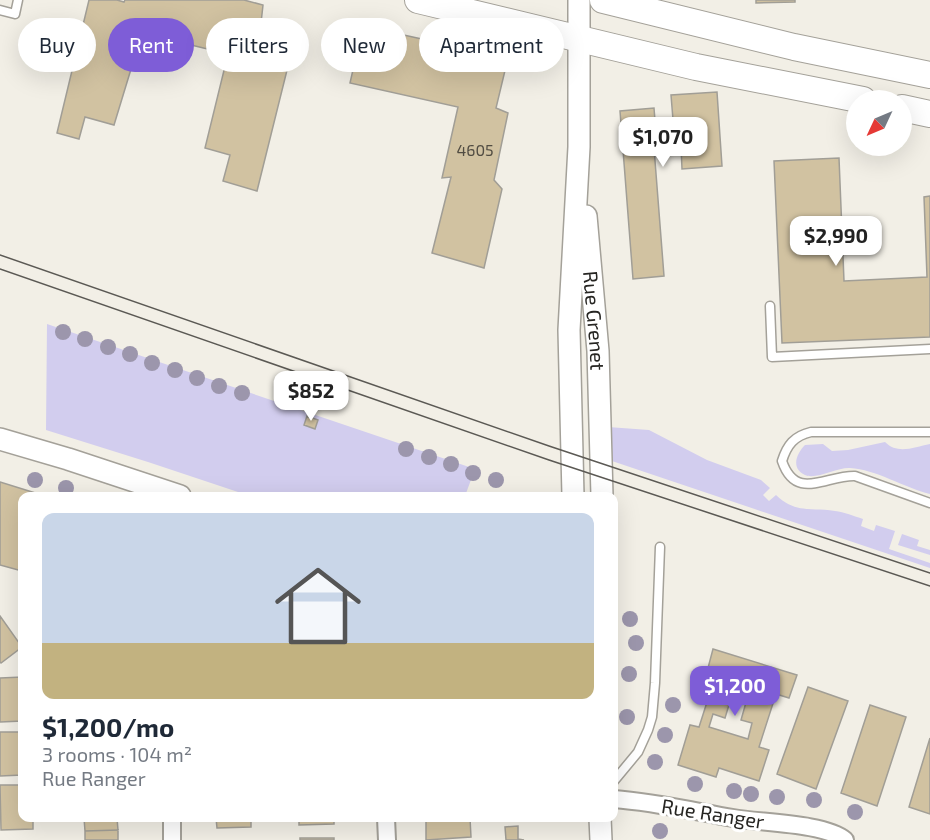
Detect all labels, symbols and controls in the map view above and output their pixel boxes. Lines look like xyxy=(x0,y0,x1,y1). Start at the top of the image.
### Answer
chip: Buy xyxy=(18,18,96,72)
chip: Rent xyxy=(108,18,194,72)
chip: Filters xyxy=(206,18,309,72)
chip: New xyxy=(321,18,407,72)
chip: Apartment xyxy=(419,18,564,72)
north arrow xyxy=(846,90,912,156)
map controls xyxy=(846,90,912,156)
pin: $1,070 xyxy=(614,117,712,168)
text: $1,070 xyxy=(633,124,693,148)
house number: 4605 xyxy=(456,140,494,159)
pin: $2,990 xyxy=(787,216,885,267)
text: $2,990 xyxy=(804,223,868,247)
street label: Rue Grenet xyxy=(579,270,611,371)
pin: $852 xyxy=(275,371,347,422)
text: $852 xyxy=(288,378,334,402)
icon: home xyxy=(264,552,372,660)
pin: $1,200 xyxy=(686,666,784,717)
text: $1,200 xyxy=(704,673,766,697)
text: $1,200/mo xyxy=(42,711,174,742)
text: 3 rooms · 104 m² xyxy=(42,742,192,766)
text: Rue Ranger xyxy=(42,766,146,790)
street label: Rue Ranger xyxy=(660,793,766,833)

